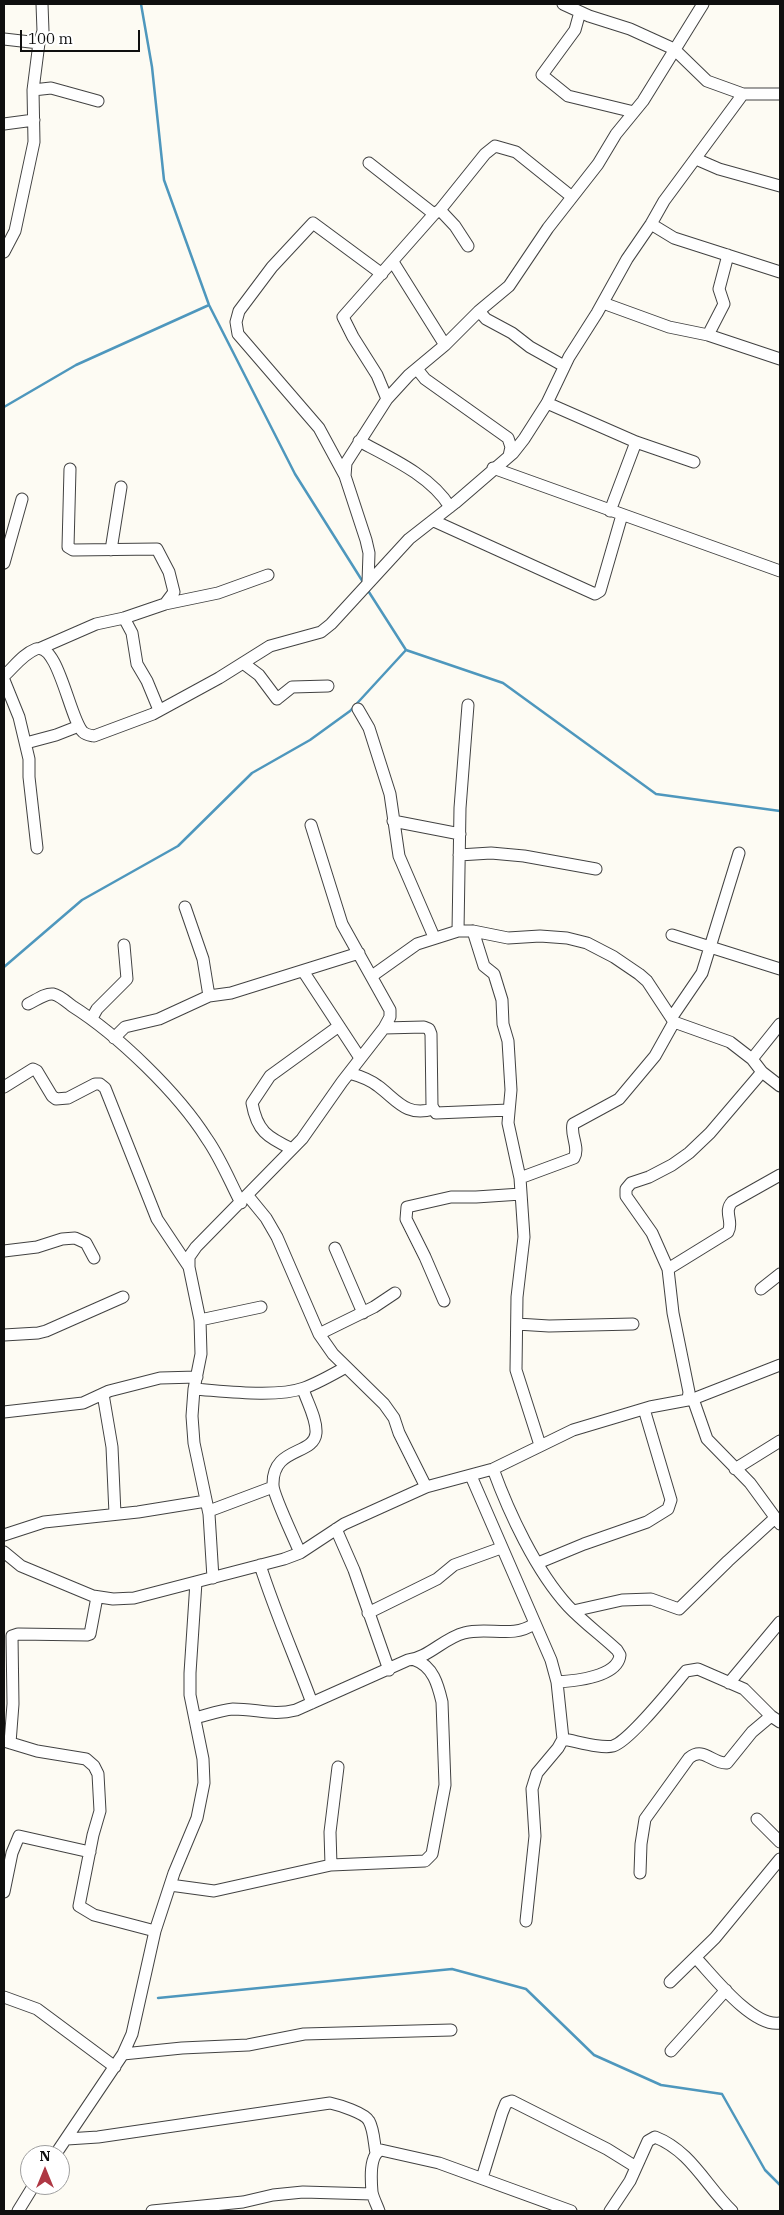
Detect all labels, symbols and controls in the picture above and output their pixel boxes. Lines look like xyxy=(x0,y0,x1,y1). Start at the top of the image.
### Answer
scale bar xyxy=(22,20,142,52)
text: 100 m xyxy=(28,29,73,48)
north arrow xyxy=(20,2145,70,2195)
text: N xyxy=(39,2147,51,2165)

